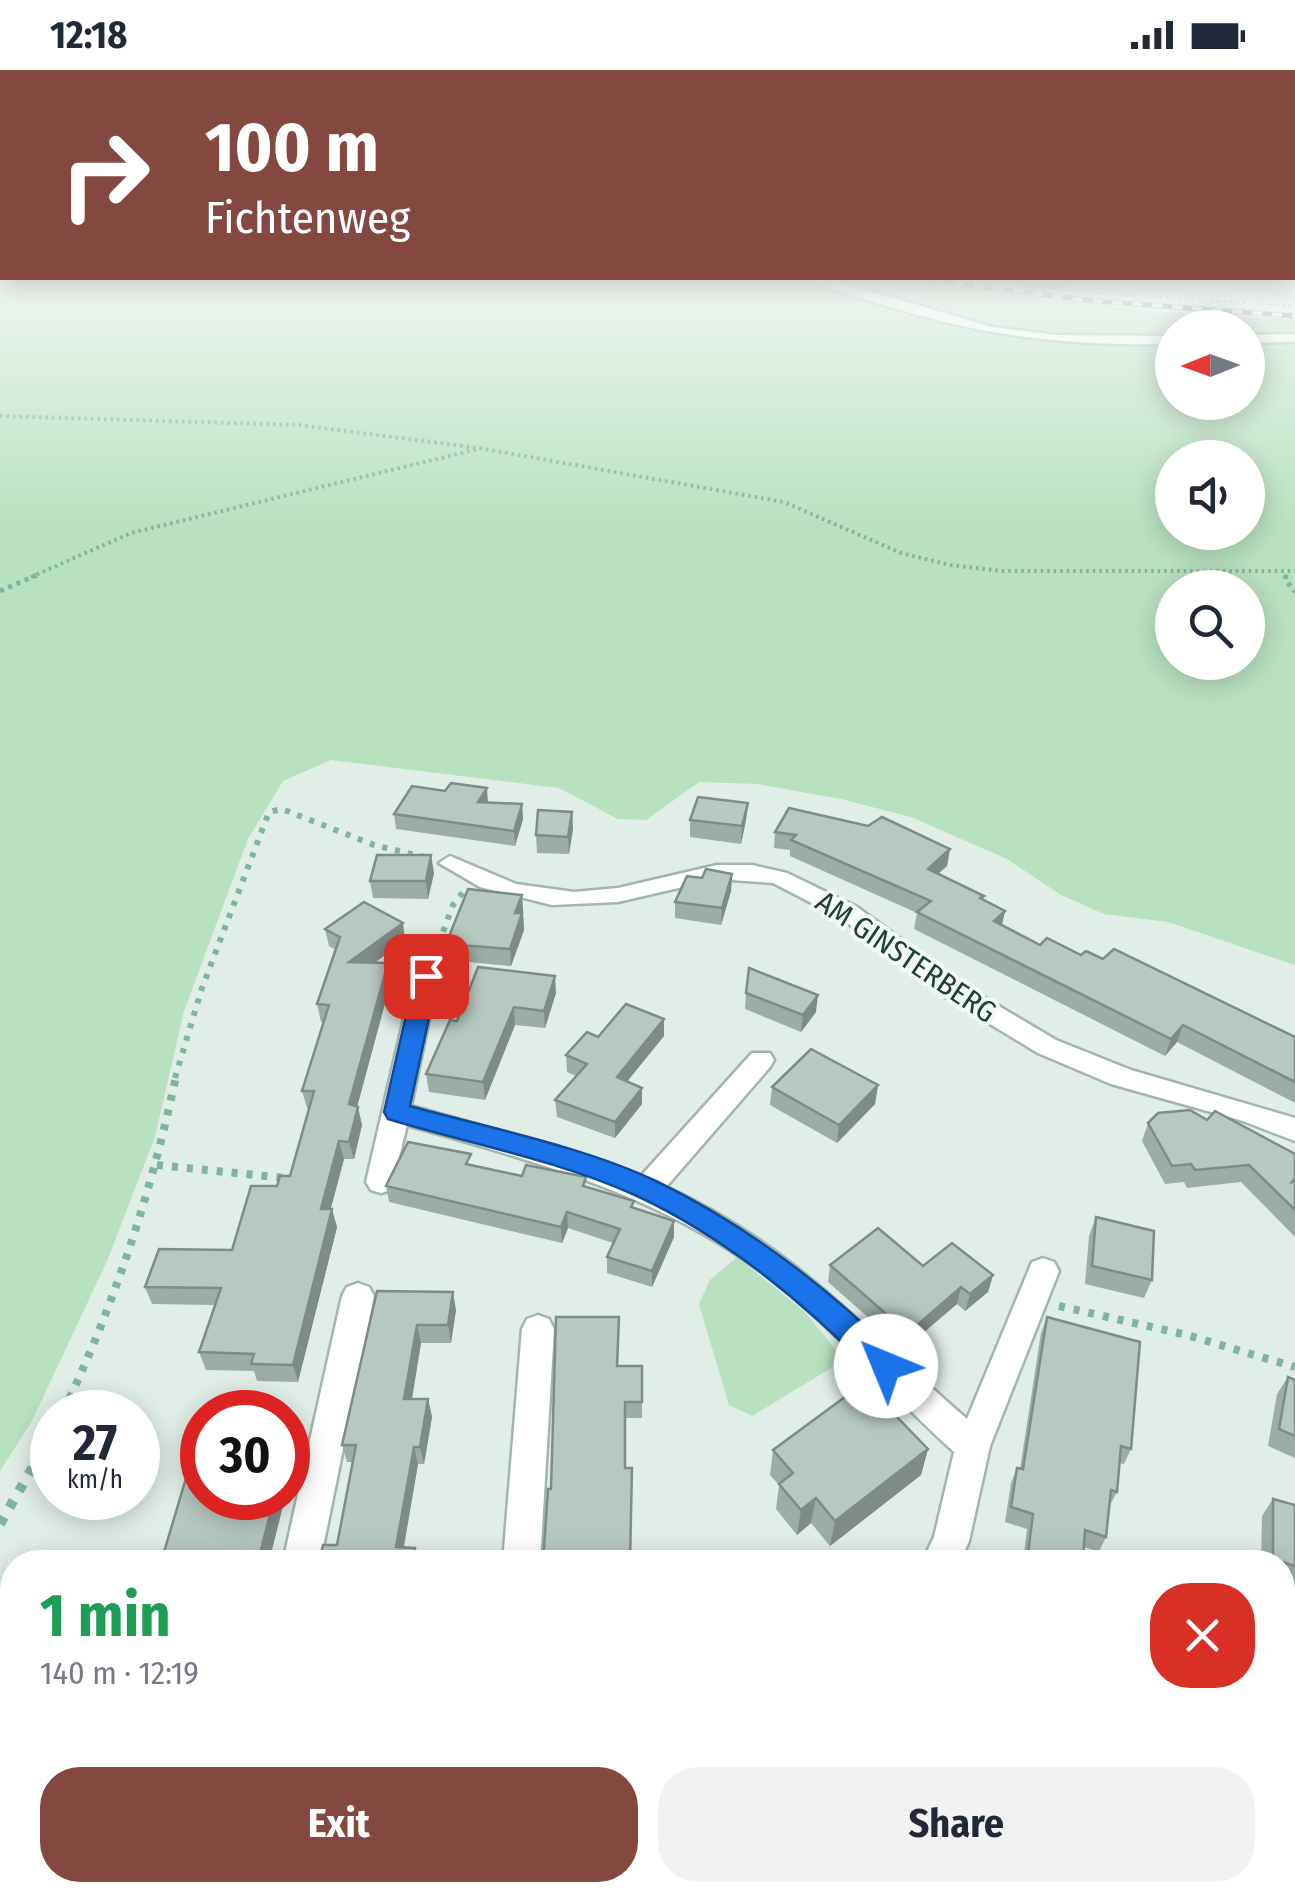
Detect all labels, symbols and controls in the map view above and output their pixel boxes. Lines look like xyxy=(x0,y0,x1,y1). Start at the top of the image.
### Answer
text: 12:18 xyxy=(50,12,127,58)
text: 100 m xyxy=(205,106,379,190)
icon: right xyxy=(40,110,170,240)
text: Fichtenweg xyxy=(205,191,410,245)
north arrow xyxy=(1155,310,1265,420)
map controls xyxy=(1155,310,1265,680)
button: sound xyxy=(1155,440,1265,550)
button: search xyxy=(1155,570,1265,680)
street label: AM GINSTERBERG xyxy=(809,883,1003,1031)
pin xyxy=(384,934,469,1019)
icon: arrive xyxy=(399,949,454,1004)
position arrow xyxy=(834,1314,938,1418)
speed limit sign: 30 xyxy=(180,1390,310,1520)
text: 27 xyxy=(73,1413,117,1473)
text: km/h xyxy=(67,1465,123,1495)
text: 1 min xyxy=(40,1580,171,1652)
button: close xyxy=(1150,1583,1255,1688)
text: 140 m · 12:19 xyxy=(40,1654,199,1692)
button: Exit xyxy=(40,1767,638,1882)
button: Share xyxy=(658,1767,1255,1882)

